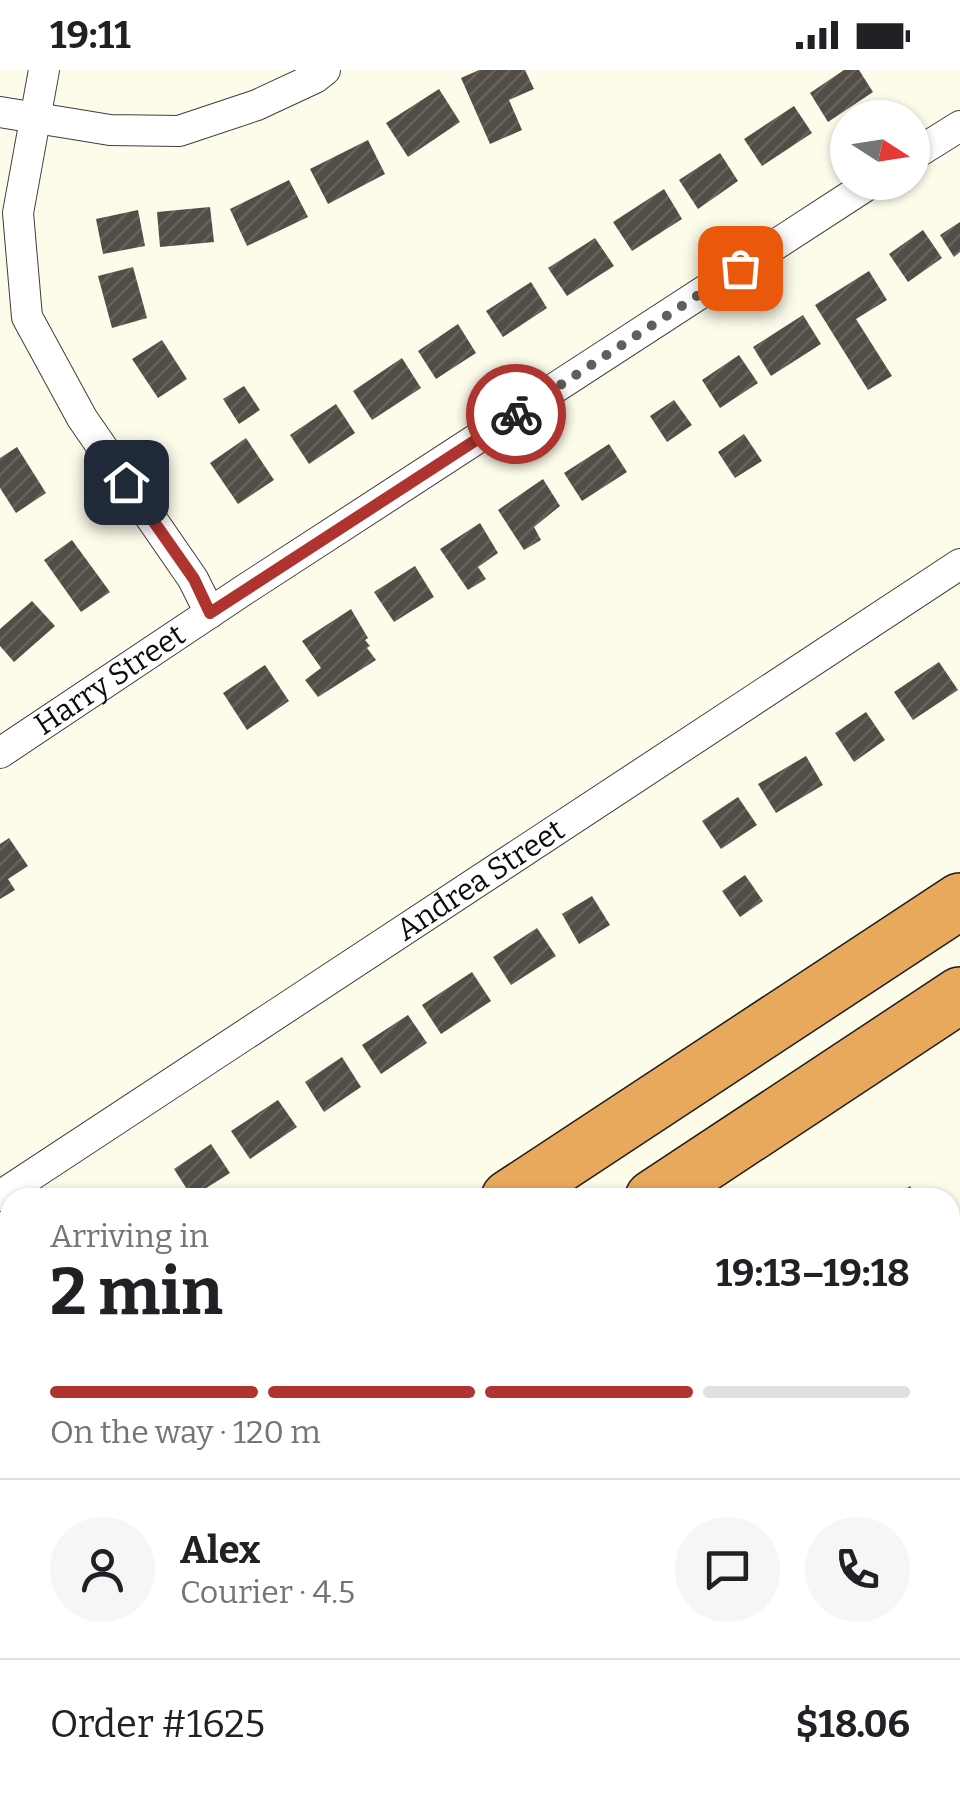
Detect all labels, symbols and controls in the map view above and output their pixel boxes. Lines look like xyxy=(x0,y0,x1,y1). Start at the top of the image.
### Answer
text: 19:11 xyxy=(50,12,131,58)
north arrow xyxy=(830,100,930,200)
map controls xyxy=(830,100,930,200)
pin xyxy=(698,226,783,311)
icon: bag xyxy=(713,241,768,296)
courier xyxy=(466,364,566,464)
icon: bike xyxy=(489,387,544,442)
pin xyxy=(84,440,169,525)
icon: home xyxy=(99,455,154,510)
street label: Harry Street xyxy=(28,617,192,743)
street label: Andrea Street xyxy=(390,811,571,948)
text: Arriving in xyxy=(50,1217,209,1255)
text: 19:13–19:18 xyxy=(716,1250,910,1296)
text: 2 min xyxy=(50,1253,223,1331)
text: On the way · 120 m xyxy=(50,1413,321,1451)
button: person xyxy=(50,1517,155,1622)
button: chat xyxy=(675,1517,780,1622)
button: phone xyxy=(805,1517,910,1622)
text: Alex xyxy=(180,1527,260,1573)
text: Courier · 4.5 xyxy=(180,1573,355,1611)
text: Order #1625 xyxy=(50,1701,265,1747)
text: $18.06 xyxy=(795,1701,910,1747)

